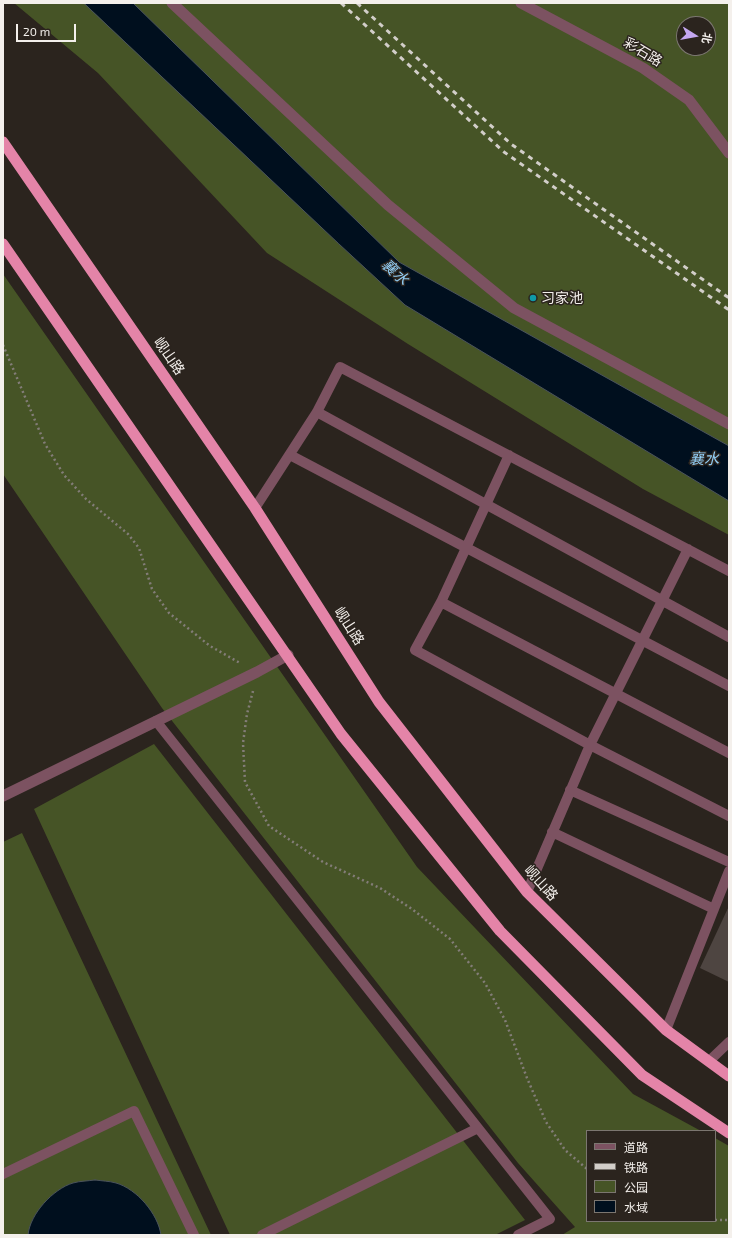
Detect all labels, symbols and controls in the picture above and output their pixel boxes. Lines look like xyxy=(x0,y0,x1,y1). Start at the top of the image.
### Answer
scale bar xyxy=(18,16,78,42)
north arrow xyxy=(676,16,716,56)
text: 20 m xyxy=(23,24,50,38)
text: 北 xyxy=(700,32,715,45)
street label: 彩石路 xyxy=(621,34,665,70)
water label: 襄水 xyxy=(378,255,412,289)
place label: 习家池 xyxy=(541,290,583,306)
marker: 习家池 xyxy=(528,293,538,303)
street label: 岘山路 xyxy=(150,334,188,378)
water label: 襄水 xyxy=(689,450,719,468)
street label: 岘山路 xyxy=(331,604,367,648)
street label: 岘山路 xyxy=(521,862,561,904)
legend xyxy=(586,1130,716,1222)
text: 道路 xyxy=(624,1140,648,1154)
text: 铁路 xyxy=(624,1160,648,1174)
text: 公园 xyxy=(624,1180,648,1194)
text: 水域 xyxy=(624,1200,648,1214)

